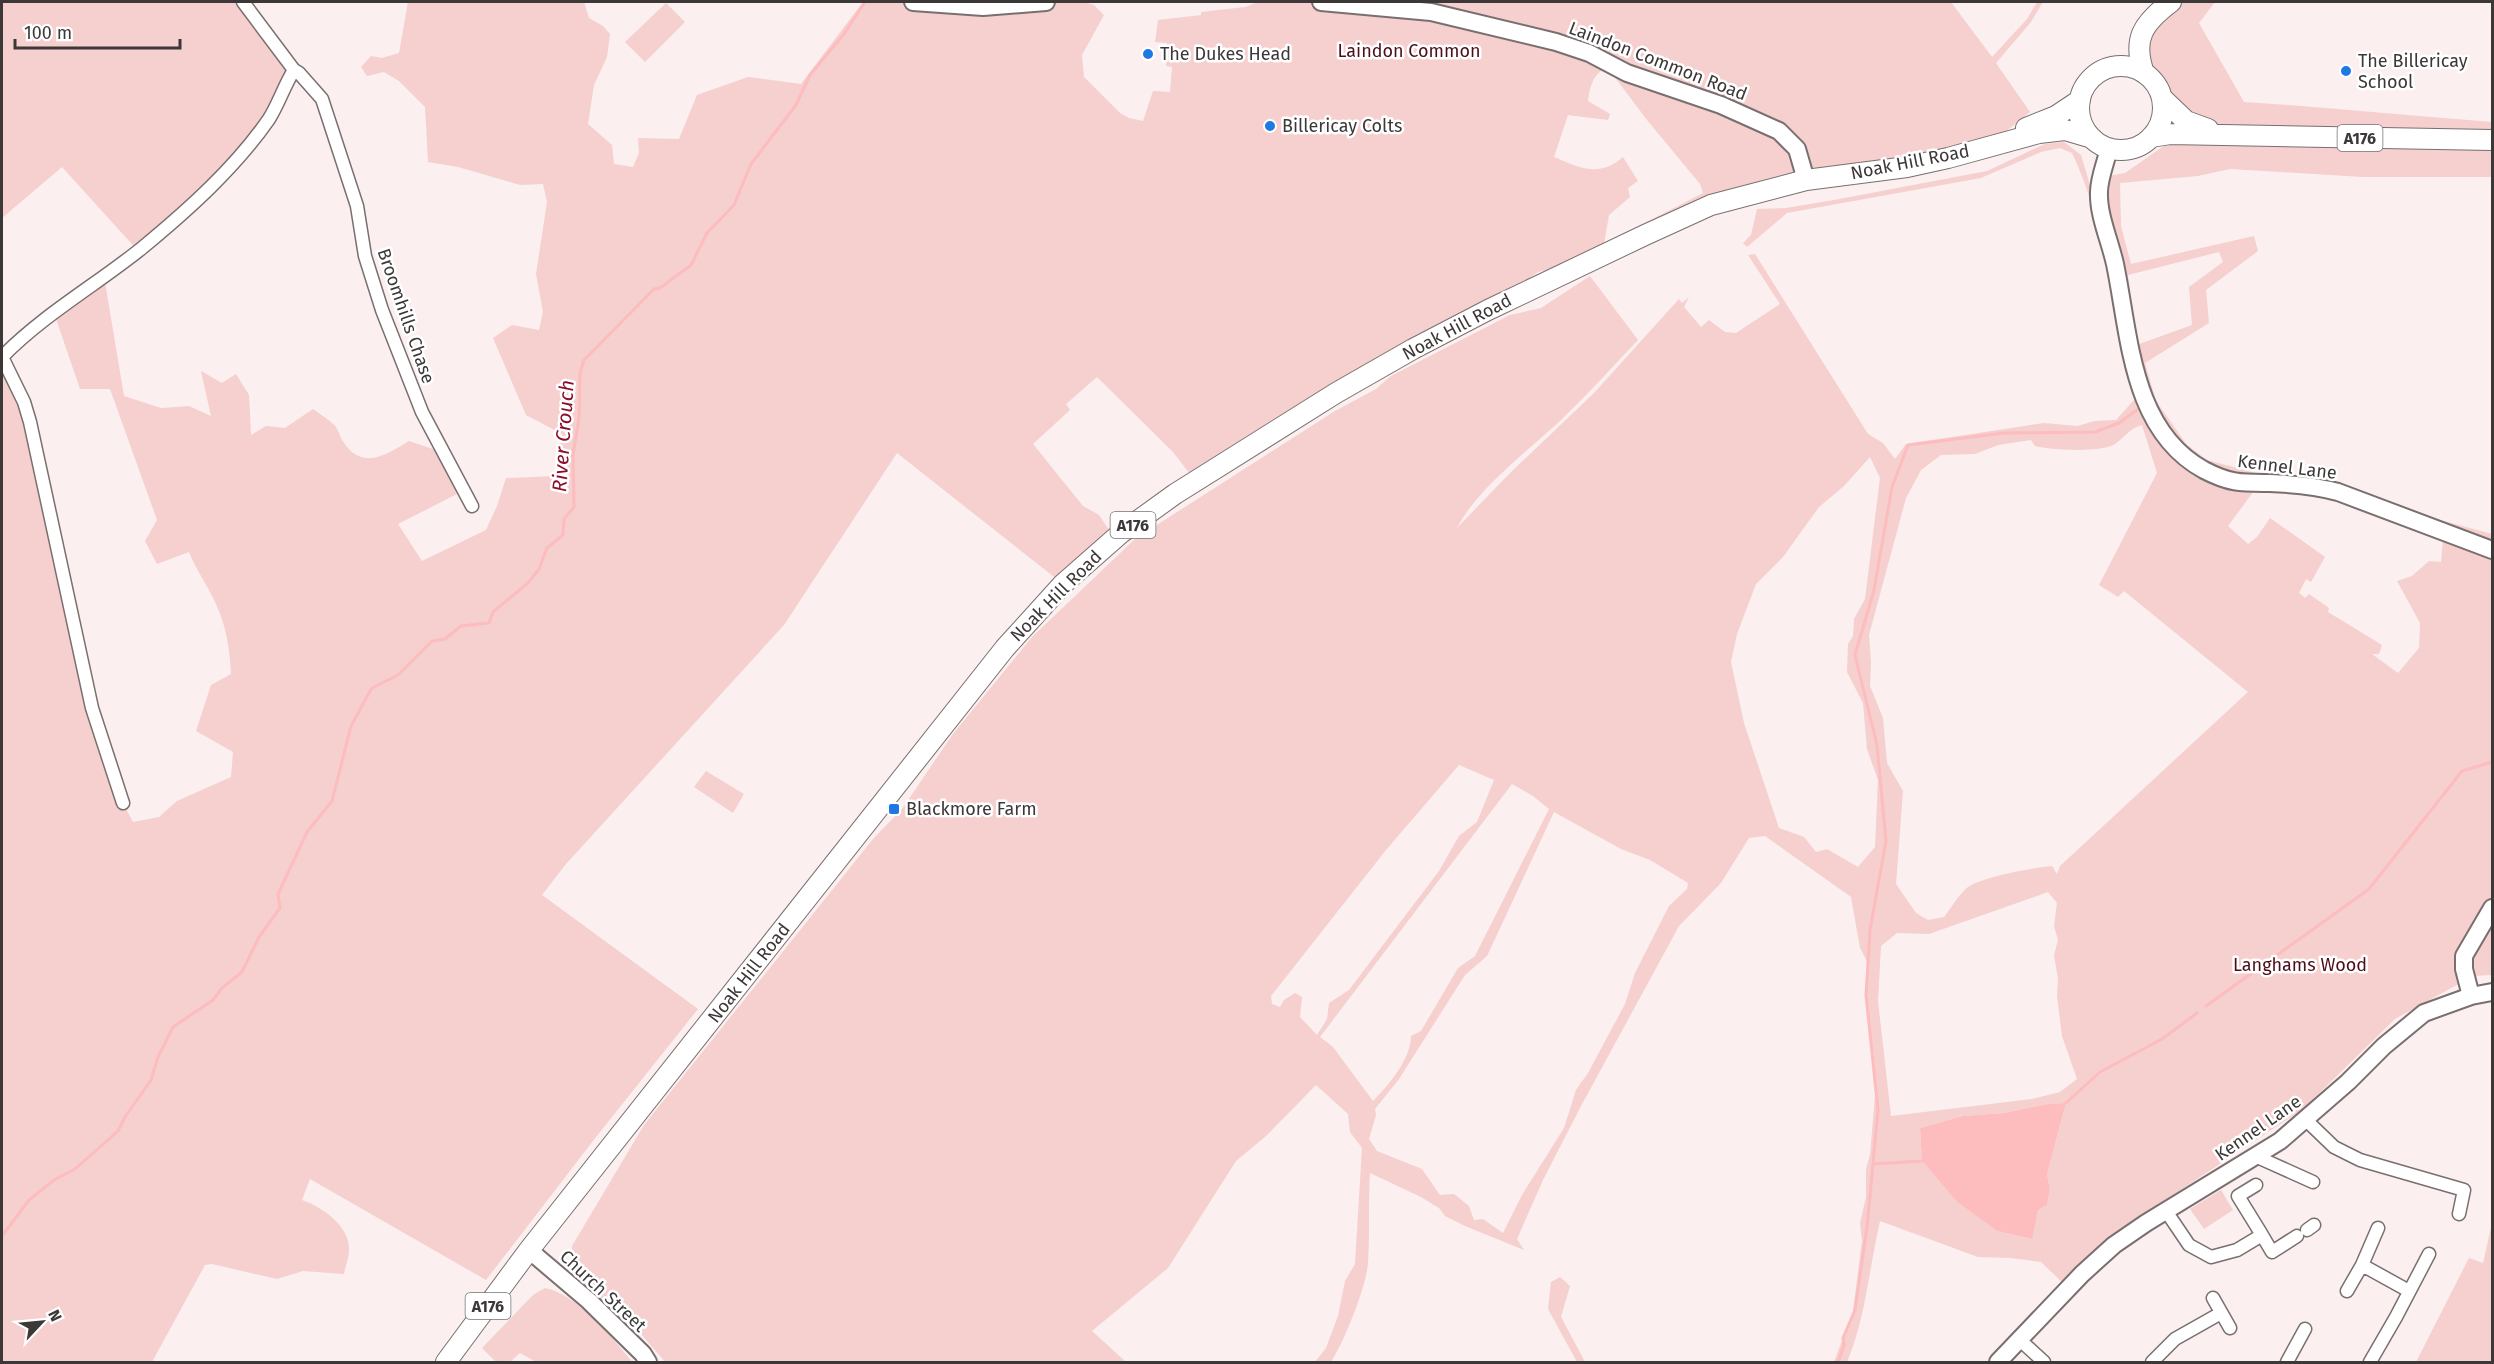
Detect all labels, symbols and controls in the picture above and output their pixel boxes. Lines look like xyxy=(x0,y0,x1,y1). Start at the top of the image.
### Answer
scale bar xyxy=(15,12,180,50)
street label: Laindon Common Road xyxy=(1566,17,1750,105)
text: 100 m xyxy=(24,22,72,44)
park label: Laindon Common xyxy=(1338,40,1480,62)
place label: The Dukes Head xyxy=(1160,43,1291,65)
marker: The Dukes Head xyxy=(1141,47,1155,61)
place label: The Billericay School xyxy=(2358,50,2468,93)
marker: The Billericay School xyxy=(2339,64,2353,78)
place label: Billericay Colts xyxy=(1282,115,1402,137)
marker: Billericay Colts xyxy=(1263,119,1277,133)
road number: A176 xyxy=(2338,125,2382,151)
street label: Noak Hill Road xyxy=(1849,140,1971,184)
street label: Broomhills Chase xyxy=(373,246,439,386)
street label: Noak Hill Road xyxy=(1399,289,1515,365)
water label: River Crouch xyxy=(547,379,579,493)
street label: Kennel Lane xyxy=(2236,450,2338,484)
road number: A176 xyxy=(1110,512,1156,538)
street label: Noak Hill Road xyxy=(1006,546,1106,646)
place label: Blackmore Farm xyxy=(906,798,1037,820)
marker: Blackmore Farm xyxy=(887,802,901,816)
street label: Noak Hill Road xyxy=(703,919,795,1027)
park label: Langhams Wood xyxy=(2233,954,2367,976)
street label: Kennel Lane xyxy=(2211,1090,2305,1166)
street label: Church Street xyxy=(555,1245,651,1337)
north arrow xyxy=(12,1292,72,1352)
road number: A176 xyxy=(466,1293,510,1319)
text: N xyxy=(44,1307,66,1325)

